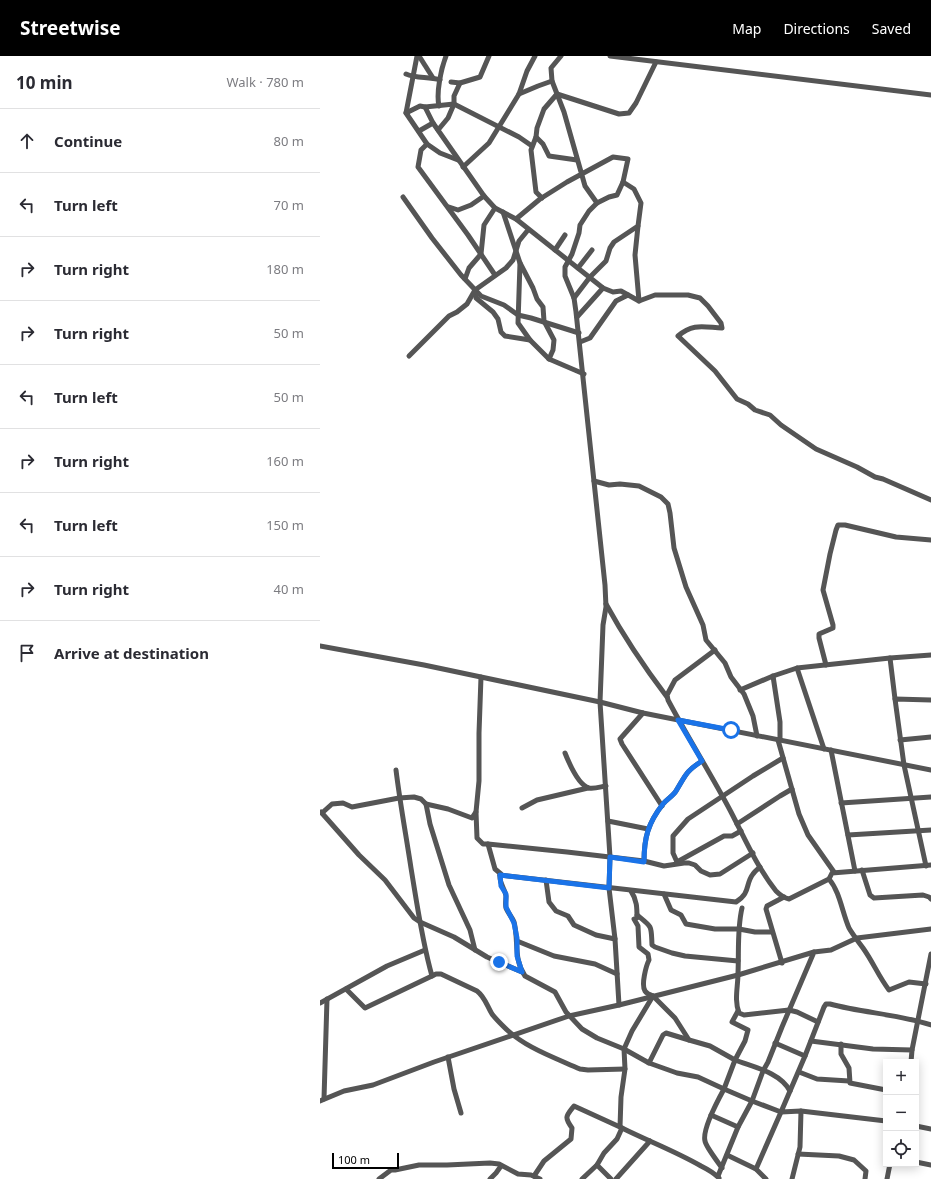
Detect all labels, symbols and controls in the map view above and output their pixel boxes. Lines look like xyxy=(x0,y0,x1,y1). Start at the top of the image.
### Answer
text: Streetwise xyxy=(20,15,121,41)
text: Map xyxy=(732,19,761,38)
text: Directions xyxy=(783,19,850,38)
text: Saved xyxy=(872,19,911,38)
text: 10 min xyxy=(16,71,73,94)
text: Walk · 780 m xyxy=(226,73,304,91)
icon: ahead xyxy=(16,130,38,152)
text: Continue xyxy=(54,131,122,151)
text: 80 m xyxy=(274,132,304,150)
icon: left xyxy=(16,194,38,216)
text: Turn left xyxy=(54,195,118,215)
text: 70 m xyxy=(274,196,304,214)
icon: right xyxy=(16,258,38,280)
text: Turn right xyxy=(54,259,129,279)
text: 180 m xyxy=(266,260,304,278)
icon: right xyxy=(16,322,38,344)
text: Turn right xyxy=(54,323,129,343)
text: 50 m xyxy=(274,324,304,342)
icon: left xyxy=(16,386,38,408)
text: Turn left xyxy=(54,387,118,407)
text: 50 m xyxy=(274,388,304,406)
icon: right xyxy=(16,450,38,472)
text: Turn right xyxy=(54,451,129,471)
text: 160 m xyxy=(266,452,304,470)
icon: left xyxy=(16,514,38,536)
text: Turn left xyxy=(54,515,118,535)
text: 150 m xyxy=(266,516,304,534)
icon: right xyxy=(16,578,38,600)
text: Turn right xyxy=(54,579,129,599)
text: 40 m xyxy=(274,580,304,598)
icon: arrive xyxy=(16,642,38,664)
text: Arrive at destination xyxy=(54,643,209,663)
route start xyxy=(722,721,740,739)
route end xyxy=(490,953,508,971)
map controls xyxy=(883,1059,919,1167)
button: + xyxy=(883,1059,919,1095)
button: − xyxy=(883,1095,919,1131)
button: locate xyxy=(883,1131,919,1167)
scale bar xyxy=(332,1151,399,1170)
text: 100 m xyxy=(338,1152,370,1167)

